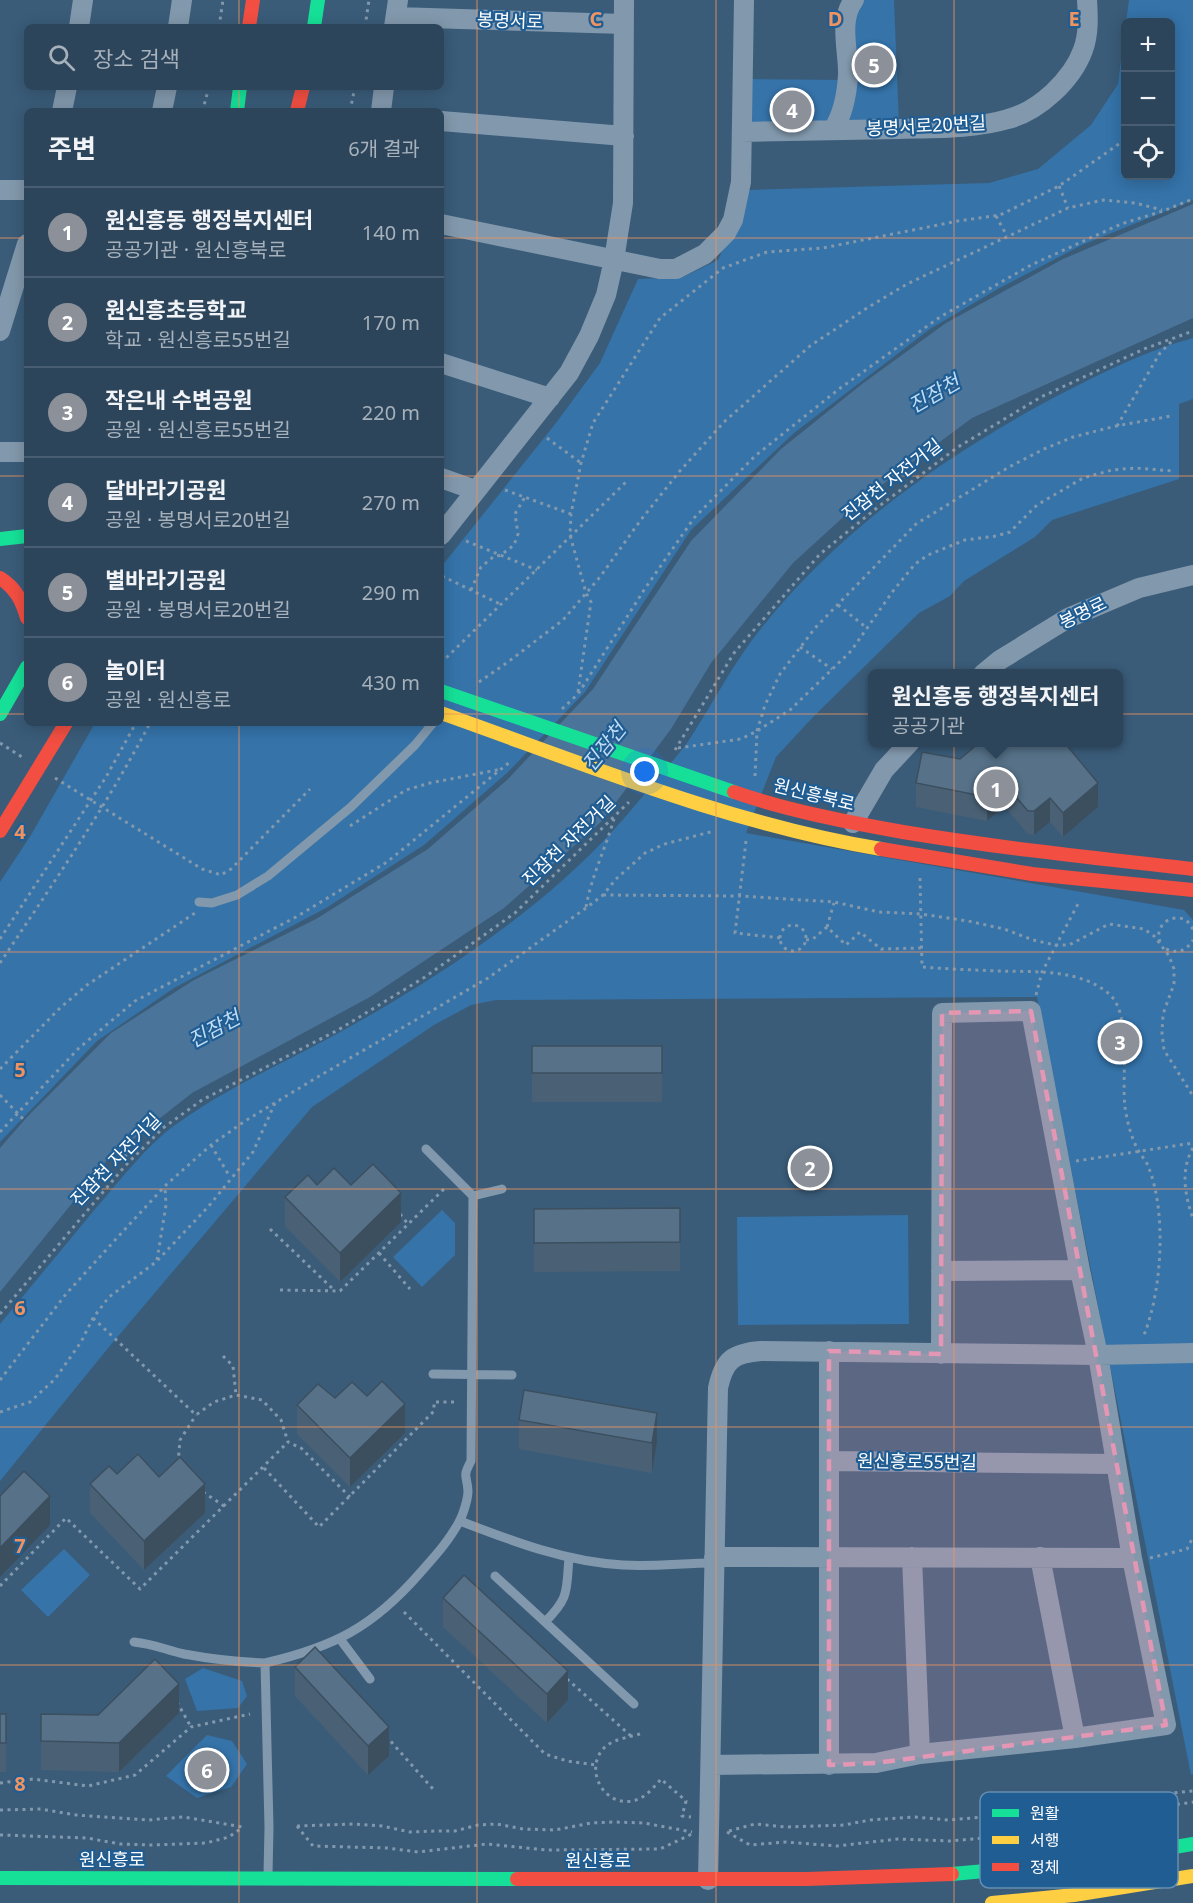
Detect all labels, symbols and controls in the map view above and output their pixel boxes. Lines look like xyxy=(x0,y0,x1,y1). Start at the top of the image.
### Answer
text: C xyxy=(590,5,603,32)
text: D xyxy=(828,5,842,32)
text: E xyxy=(1068,5,1080,32)
street label: 봉명서로 xyxy=(477,7,544,33)
map controls xyxy=(1121,18,1175,180)
button: + xyxy=(1121,18,1175,72)
search box xyxy=(24,24,444,90)
icon: search xyxy=(45,41,78,74)
pin: 5 xyxy=(854,42,894,88)
text: 장소 검색 xyxy=(93,43,180,73)
button: − xyxy=(1121,72,1175,126)
pin: 4 xyxy=(772,88,812,132)
street label: 봉명서로20번길 xyxy=(865,110,986,140)
button: locate xyxy=(1121,126,1175,180)
text: 주변 xyxy=(48,130,96,166)
text: 6개 결과 xyxy=(348,135,420,162)
text: 원신흥동 행정복지센터 xyxy=(105,204,313,234)
text: 1 xyxy=(62,219,73,246)
text: 140 m xyxy=(362,219,420,246)
text: 공공기관 · 원신흥북로 xyxy=(105,236,286,263)
text: 원신흥초등학교 xyxy=(105,294,247,324)
text: 2 xyxy=(62,309,73,336)
text: 170 m xyxy=(362,309,420,336)
text: 학교 · 원신흥로55번길 xyxy=(105,326,291,353)
water label: 진잠천 xyxy=(903,367,967,419)
text: 작은내 수변공원 xyxy=(105,384,252,414)
text: 3 xyxy=(62,399,73,426)
text: 220 m xyxy=(362,399,420,426)
text: 공원 · 원신흥로55번길 xyxy=(105,416,291,443)
street label: 진잠천 자전거길 xyxy=(836,433,946,526)
text: 달바라기공원 xyxy=(105,474,226,504)
text: 4 xyxy=(62,489,73,516)
text: 270 m xyxy=(362,489,420,516)
text: 공원 · 봉명서로20번길 xyxy=(105,506,291,533)
text: 별바라기공원 xyxy=(105,564,226,594)
text: 5 xyxy=(62,579,73,606)
text: 290 m xyxy=(362,579,420,606)
street label: 봉명로 xyxy=(1055,590,1110,634)
text: 공원 · 봉명서로20번길 xyxy=(105,596,291,623)
text: 놀이터 xyxy=(105,654,166,684)
text: 6 xyxy=(62,669,73,696)
text: 430 m xyxy=(362,669,420,696)
popup xyxy=(868,669,1123,747)
text: 원신흥동 행정복지센터 xyxy=(891,680,1100,710)
text: 공원 · 원신흥로 xyxy=(105,686,231,713)
text: 공공기관 xyxy=(891,712,965,739)
water label: 진잠천 xyxy=(576,715,633,777)
your location xyxy=(630,757,659,786)
pin: 1 xyxy=(976,766,1016,812)
street label: 원신흥북로 xyxy=(771,772,857,816)
street label: 진잠천 자전거길 xyxy=(517,790,620,891)
text: 4 xyxy=(14,818,26,845)
water label: 진잠천 xyxy=(183,1002,247,1053)
pin: 3 xyxy=(1100,1020,1140,1064)
text: 5 xyxy=(14,1056,26,1083)
street label: 진잠천 자전거길 xyxy=(65,1108,166,1211)
pin: 2 xyxy=(790,1146,830,1190)
text: 6 xyxy=(14,1294,26,1321)
street label: 원신흥로55번길 xyxy=(857,1448,977,1474)
text: 7 xyxy=(14,1532,26,1559)
pin: 6 xyxy=(188,1748,226,1792)
text: 8 xyxy=(14,1770,26,1797)
legend xyxy=(980,1792,1178,1888)
text: 원활 xyxy=(1030,1802,1060,1824)
text: 서행 xyxy=(1030,1829,1059,1851)
street label: 원신흥로 xyxy=(79,1847,145,1871)
street label: 원신흥로 xyxy=(565,1848,631,1872)
text: 정체 xyxy=(1030,1856,1059,1878)

